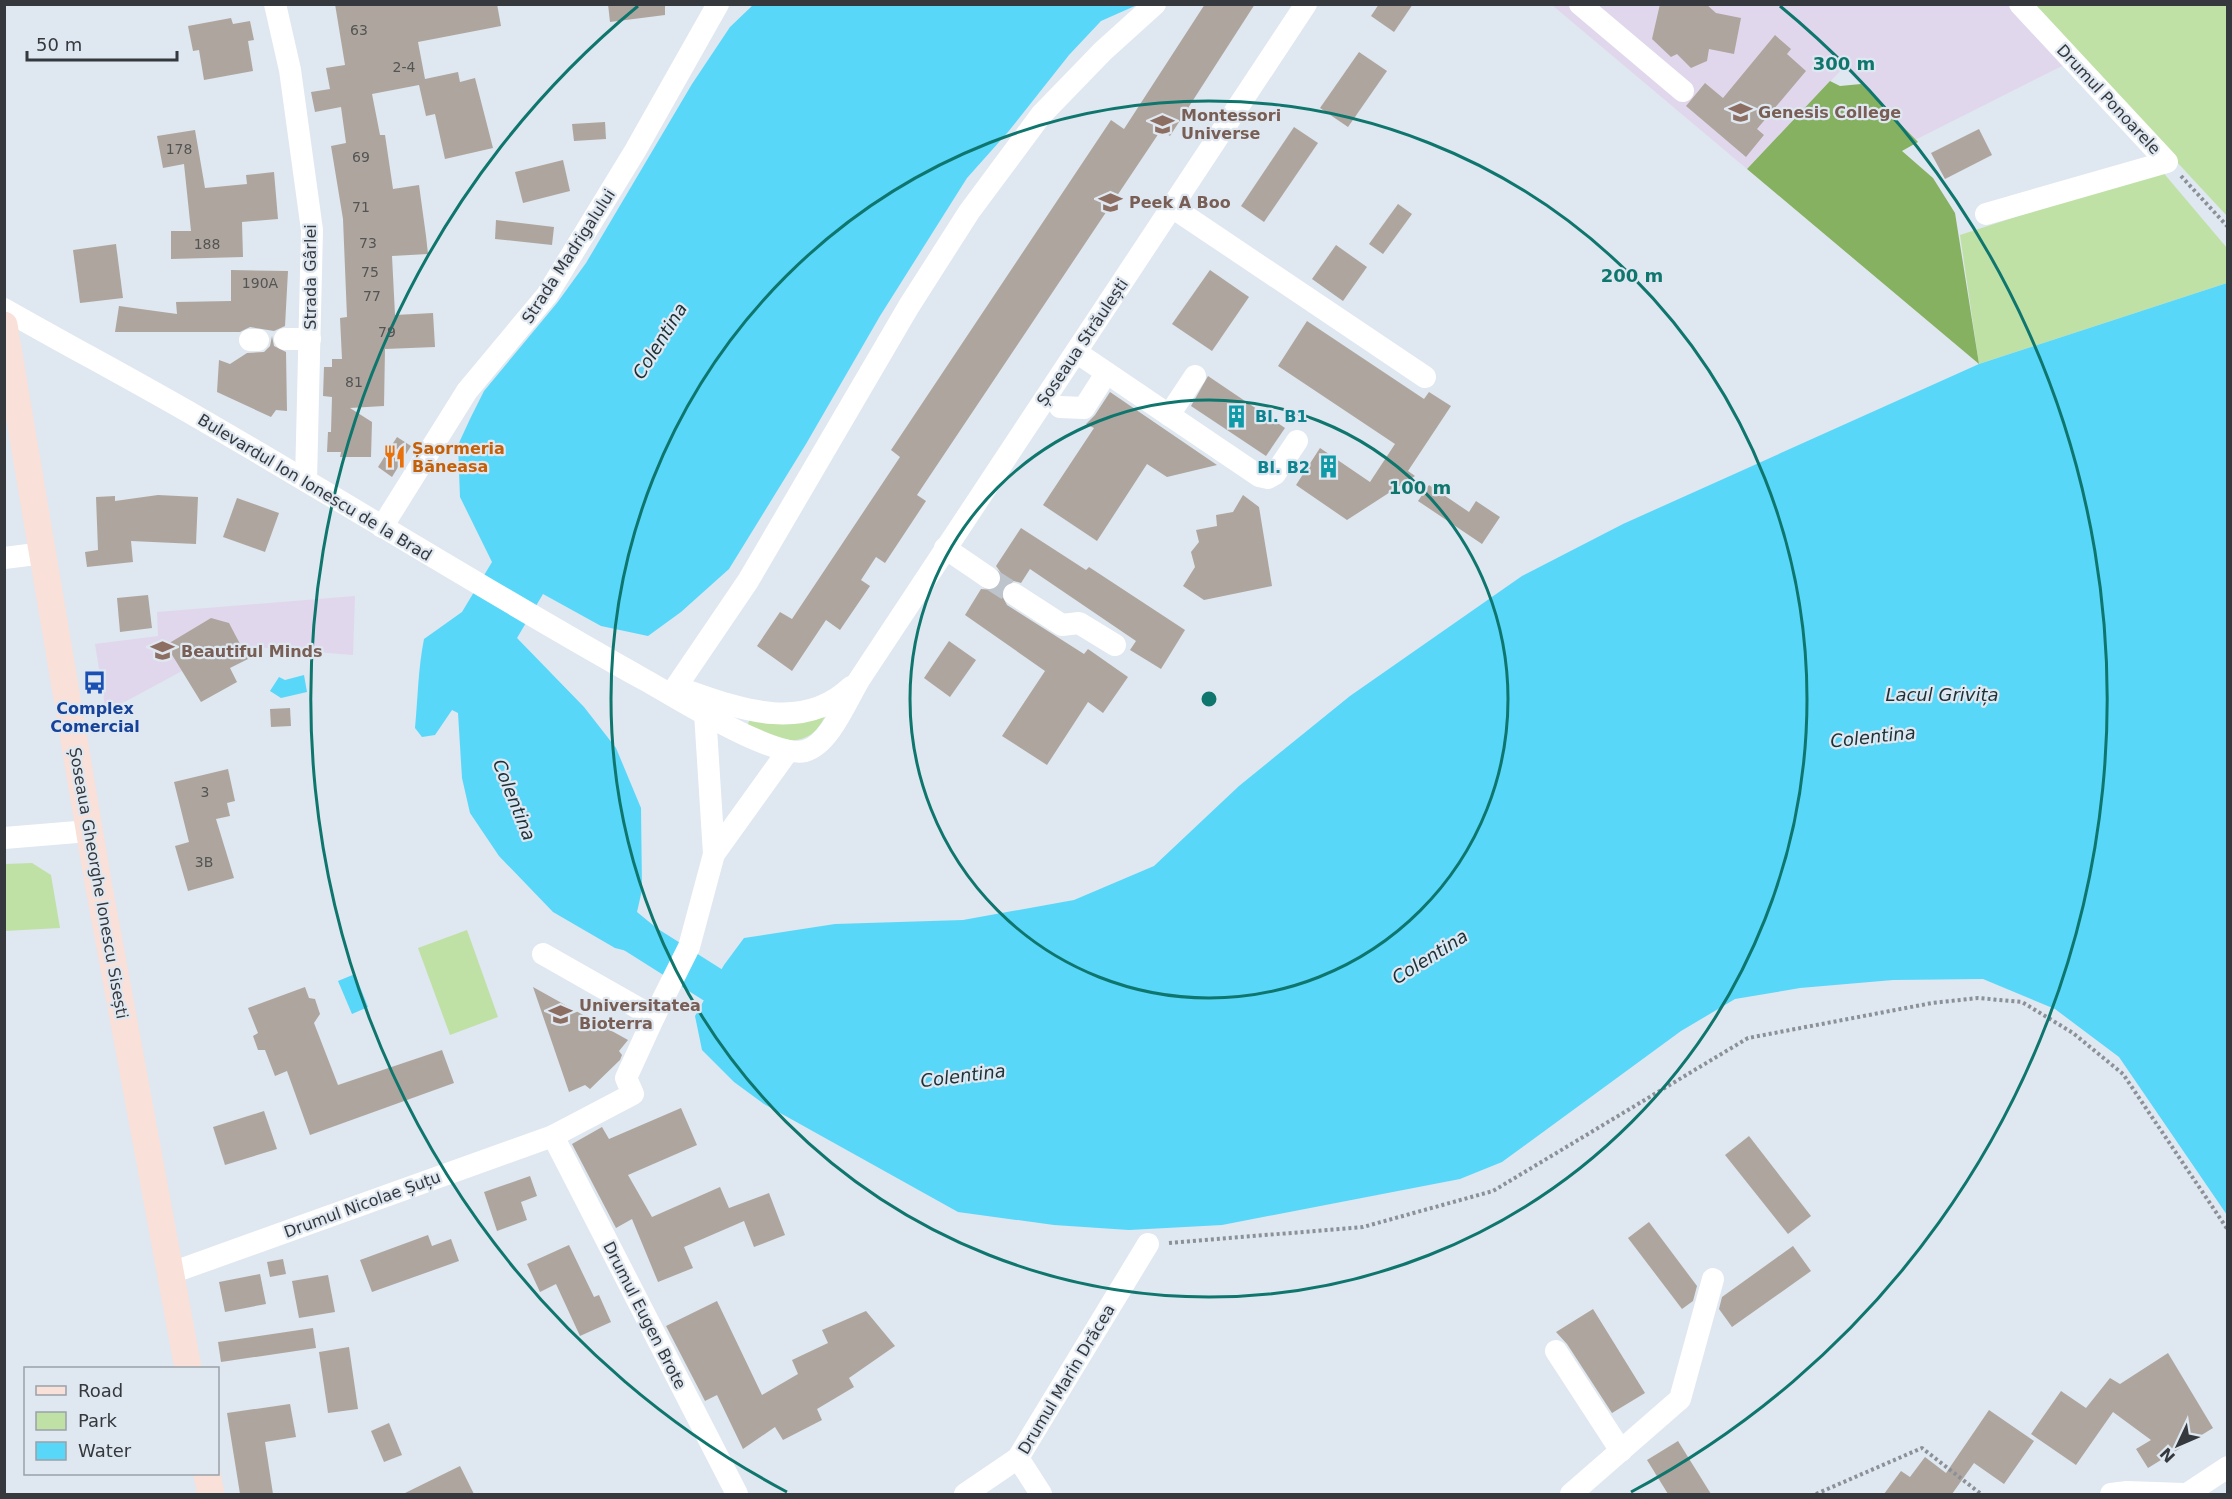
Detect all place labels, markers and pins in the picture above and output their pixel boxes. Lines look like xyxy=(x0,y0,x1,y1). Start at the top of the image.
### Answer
school or university icon: Genesis College xyxy=(1727,99,1753,125)
place label: Genesis College xyxy=(1758,103,1901,122)
place label: Montessori Universe xyxy=(1181,106,1281,143)
school or university icon: Montessori Universe xyxy=(1150,111,1176,137)
school or university icon: Peek A Boo xyxy=(1098,189,1124,215)
place label: Peek A Boo xyxy=(1129,193,1231,212)
building icon: Bl. B1 xyxy=(1224,403,1250,429)
place label: Bl. B1 xyxy=(1255,407,1308,426)
place label: Șaormeria Băneasa xyxy=(412,439,505,476)
restaurant icon: Șaormeria Băneasa xyxy=(381,444,407,470)
building icon: Bl. B2 xyxy=(1315,454,1341,480)
place label: Bl. B2 xyxy=(1257,458,1310,477)
school or university icon: Beautiful Minds xyxy=(150,638,176,664)
place label: Beautiful Minds xyxy=(181,642,323,661)
bus stop icon: Complex Comercial xyxy=(82,670,108,696)
centre of rings xyxy=(1199,689,1219,709)
place label: Complex Comercial xyxy=(50,699,140,736)
place label: Universitatea Bioterra xyxy=(579,996,701,1033)
school or university icon: Universitatea Bioterra xyxy=(548,1001,574,1027)

